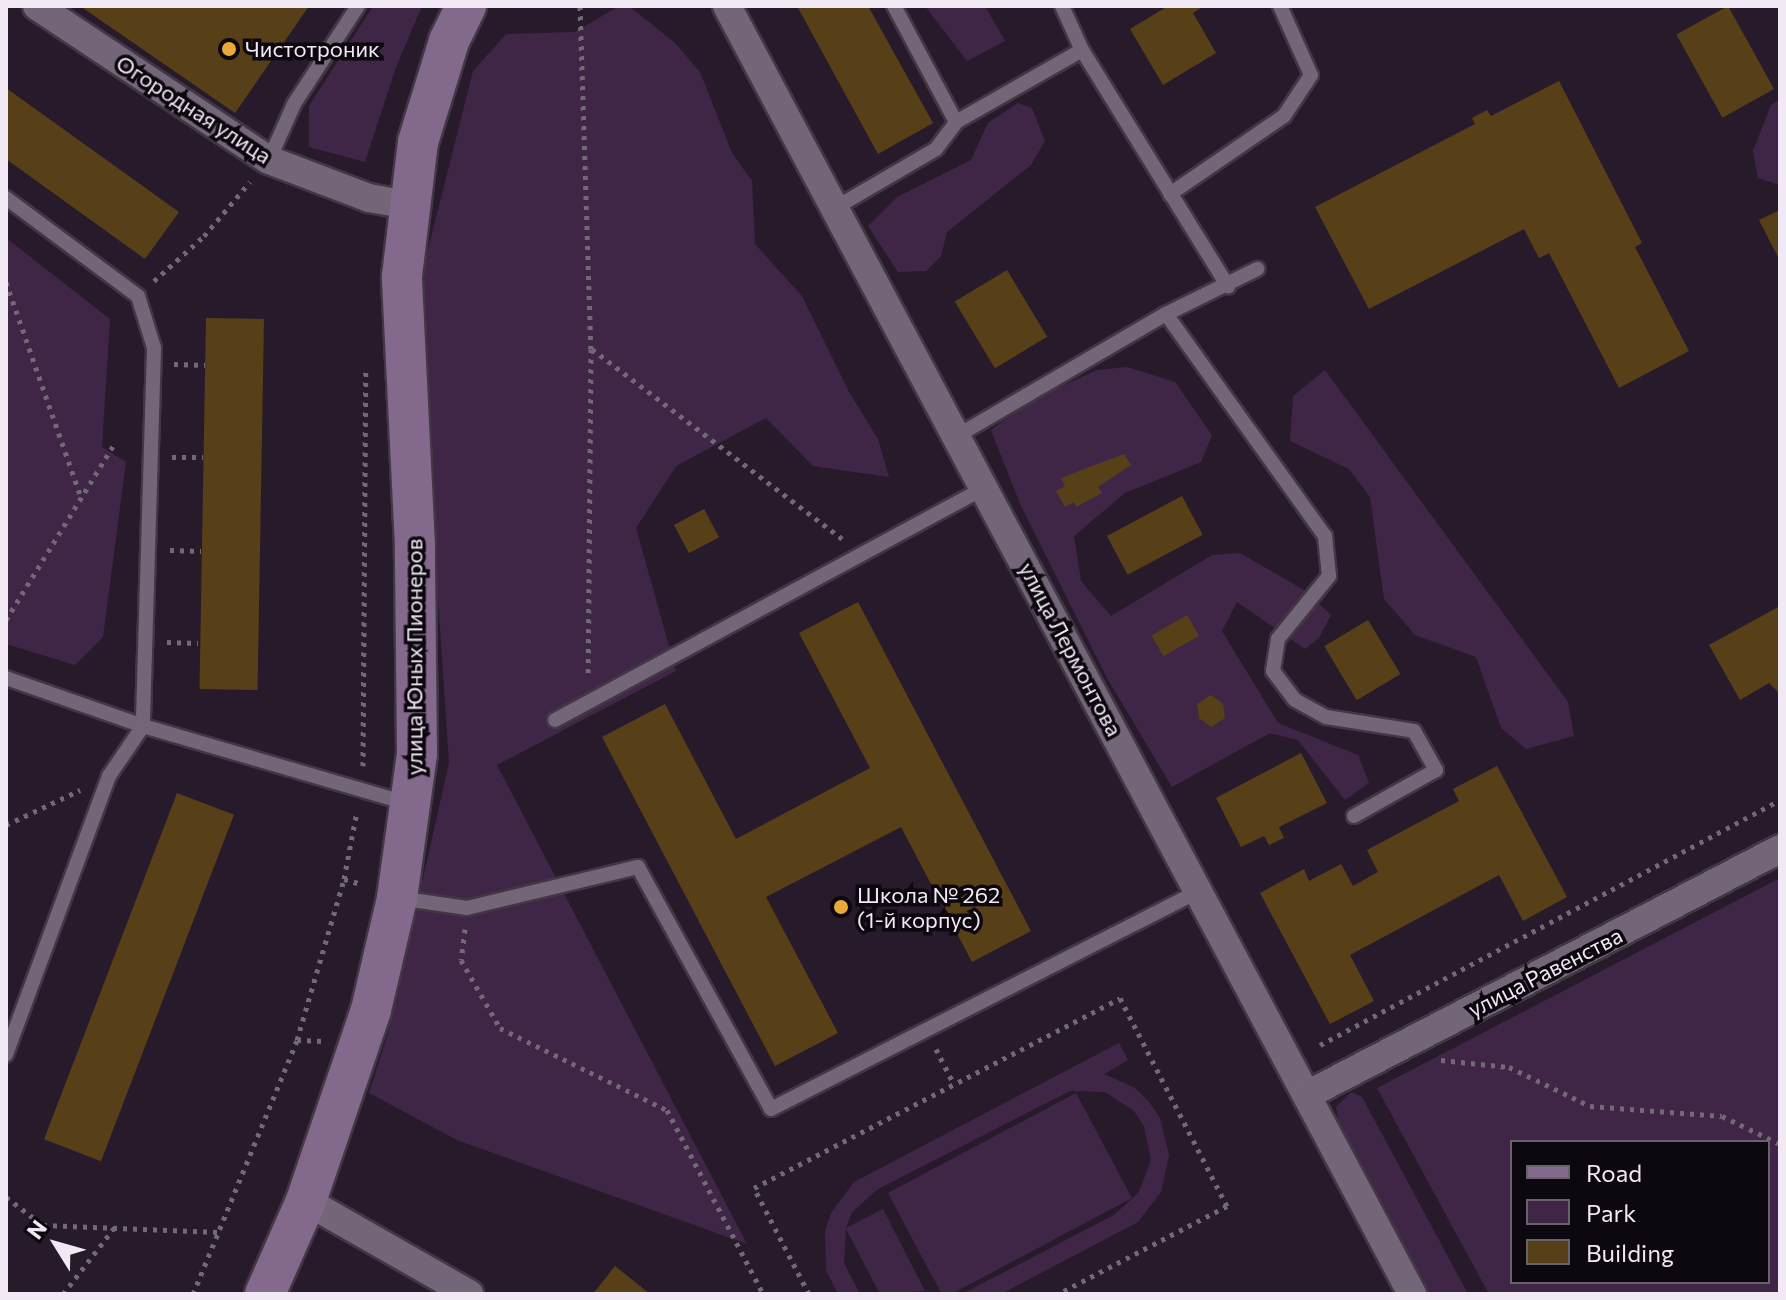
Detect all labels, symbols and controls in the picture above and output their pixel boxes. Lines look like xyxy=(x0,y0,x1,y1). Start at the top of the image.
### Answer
place label: Чистотроник xyxy=(245,36,380,62)
marker: Чистотроник xyxy=(220,40,238,58)
street label: Огородная улица xyxy=(112,49,276,169)
street label: улица Юных Пионеров xyxy=(401,539,427,775)
street label: улица Лермонтова xyxy=(1014,558,1128,740)
place label: Школа № 262 (1-й корпус) xyxy=(857,881,1000,932)
marker: Школа № 262 (1-й корпус) xyxy=(832,898,850,916)
street label: улица Равенства xyxy=(1463,922,1627,1022)
legend xyxy=(1510,1140,1770,1284)
text: Road xyxy=(1586,1158,1642,1187)
text: Park xyxy=(1586,1198,1636,1227)
north arrow xyxy=(16,1204,96,1284)
text: N xyxy=(21,1215,52,1244)
text: Building xyxy=(1586,1238,1674,1267)

